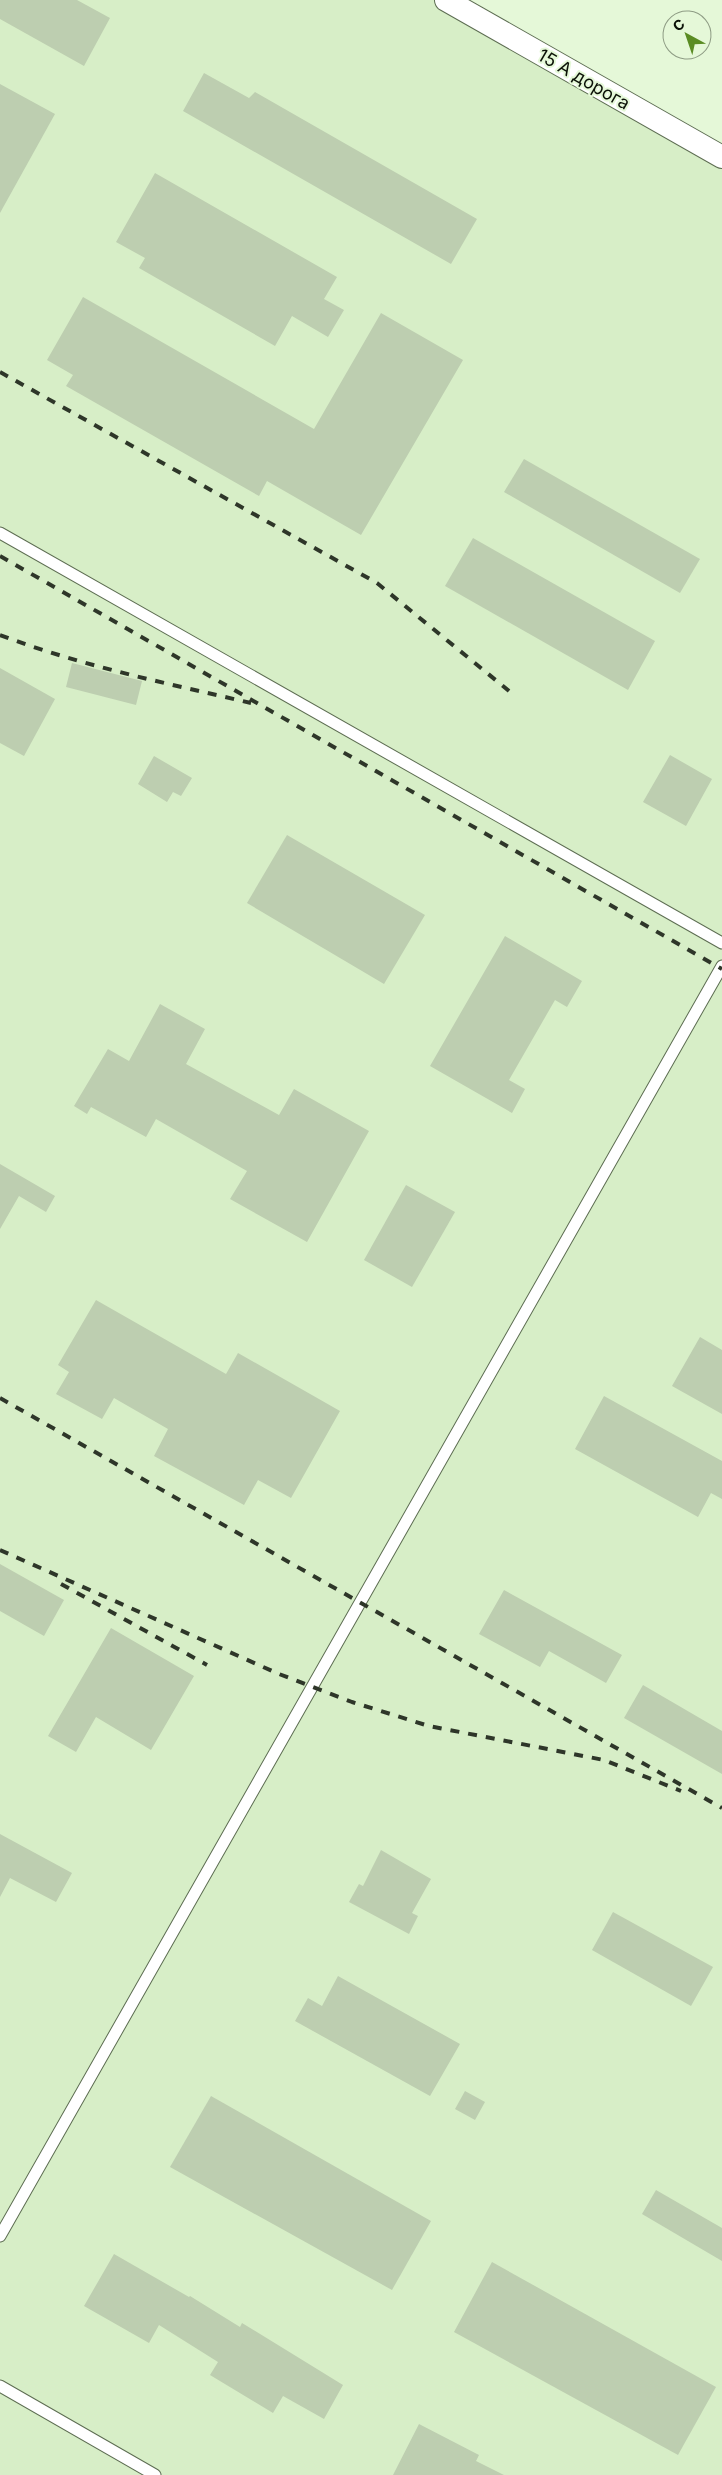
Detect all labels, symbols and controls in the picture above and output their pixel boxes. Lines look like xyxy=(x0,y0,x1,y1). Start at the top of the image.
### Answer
north arrow xyxy=(662,10,712,60)
text: С xyxy=(669,15,688,34)
street label: 15 А дорога xyxy=(534,44,634,114)

